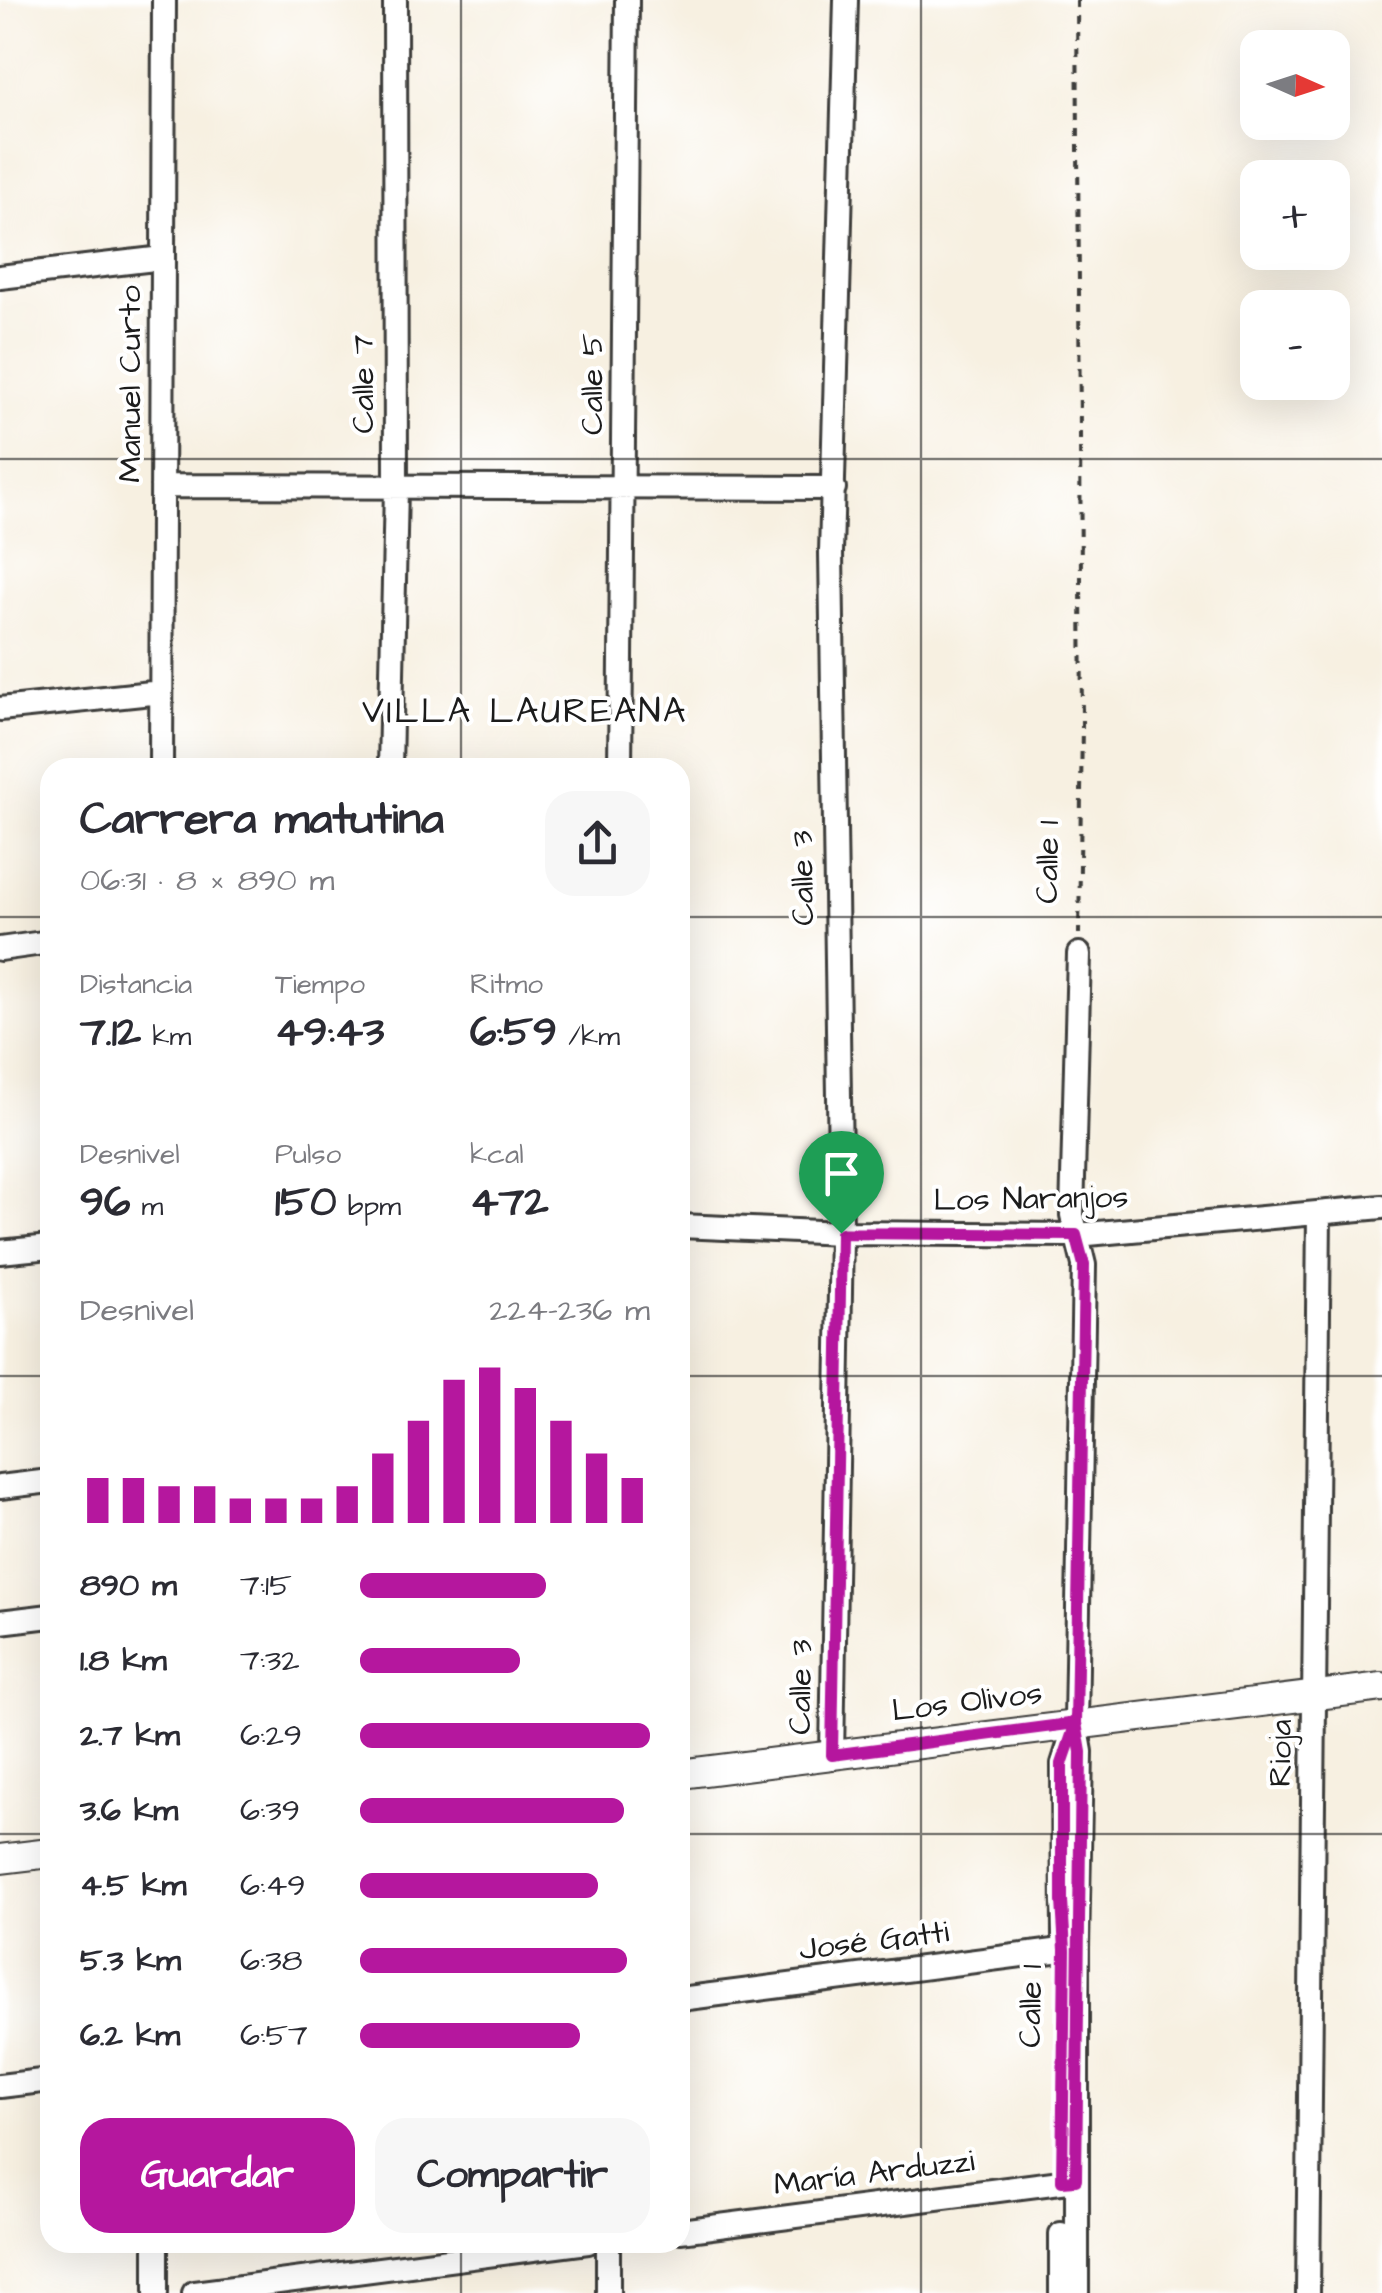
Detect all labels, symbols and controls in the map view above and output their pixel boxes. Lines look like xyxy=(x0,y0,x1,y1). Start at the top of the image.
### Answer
north arrow xyxy=(1240,30,1350,140)
map controls xyxy=(1240,30,1350,400)
button: + xyxy=(1240,160,1350,270)
street label: Manuel Curto xyxy=(108,285,153,483)
button: − xyxy=(1240,290,1350,400)
street label: Calle 5 xyxy=(570,333,615,435)
street label: Calle 7 xyxy=(341,334,386,433)
district label: VILLA LAUREANA xyxy=(362,687,688,736)
text: Carrera matutina xyxy=(80,789,444,851)
button: share xyxy=(545,791,650,896)
street label: Calle 1 xyxy=(1025,820,1071,904)
street label: Calle 3 xyxy=(780,830,826,926)
text: 06:31 · 8 × 890 m xyxy=(80,858,334,903)
text: Distancia xyxy=(80,965,192,1004)
text: Tiempo xyxy=(275,965,365,1004)
text: Ritmo xyxy=(470,965,543,1004)
text: 7.12 xyxy=(80,1004,141,1062)
text: 49:43 xyxy=(275,1004,384,1062)
text: 6:59 xyxy=(470,1004,557,1062)
text: km xyxy=(141,1017,191,1056)
text: /km xyxy=(557,1017,620,1056)
pin xyxy=(799,1131,884,1234)
text: Desnivel xyxy=(80,1135,180,1174)
text: Pulso xyxy=(275,1135,341,1174)
text: kcal xyxy=(470,1135,524,1174)
icon: arrive xyxy=(814,1146,869,1201)
text: 96 xyxy=(80,1174,130,1232)
text: 150 xyxy=(275,1174,337,1232)
text: 472 xyxy=(470,1174,548,1232)
street label: Los Naranjos xyxy=(933,1175,1129,1223)
text: m xyxy=(130,1187,163,1226)
text: bpm xyxy=(337,1187,401,1226)
text: Desnivel xyxy=(80,1288,194,1333)
text: 224–236 m xyxy=(489,1288,650,1333)
text: 890 m xyxy=(80,1563,177,1608)
text: 7:15 xyxy=(240,1563,292,1608)
text: 1.8 km xyxy=(80,1638,167,1683)
text: 7:32 xyxy=(240,1638,300,1683)
street label: Calle 3 xyxy=(778,1639,824,1735)
street label: Los Olivos xyxy=(889,1670,1045,1734)
text: 2.7 km xyxy=(80,1713,180,1758)
text: 6:29 xyxy=(240,1713,302,1758)
street label: Rioja xyxy=(1258,1719,1304,1787)
text: 3.6 km xyxy=(80,1788,178,1833)
text: 6:39 xyxy=(240,1788,300,1833)
text: 4.5 km xyxy=(80,1863,186,1908)
text: 6:49 xyxy=(240,1863,305,1908)
street label: José Gatti xyxy=(797,1909,951,1972)
text: 5.3 km xyxy=(80,1938,181,1983)
text: 6:38 xyxy=(240,1938,302,1983)
street label: Calle 1 xyxy=(1008,1964,1054,2048)
text: 6.2 km xyxy=(80,2013,180,2058)
text: 6:57 xyxy=(240,2013,308,2058)
button: Guardar xyxy=(80,2118,355,2233)
button: Compartir xyxy=(375,2118,650,2233)
street label: María Arduzzi xyxy=(771,2138,977,2208)

